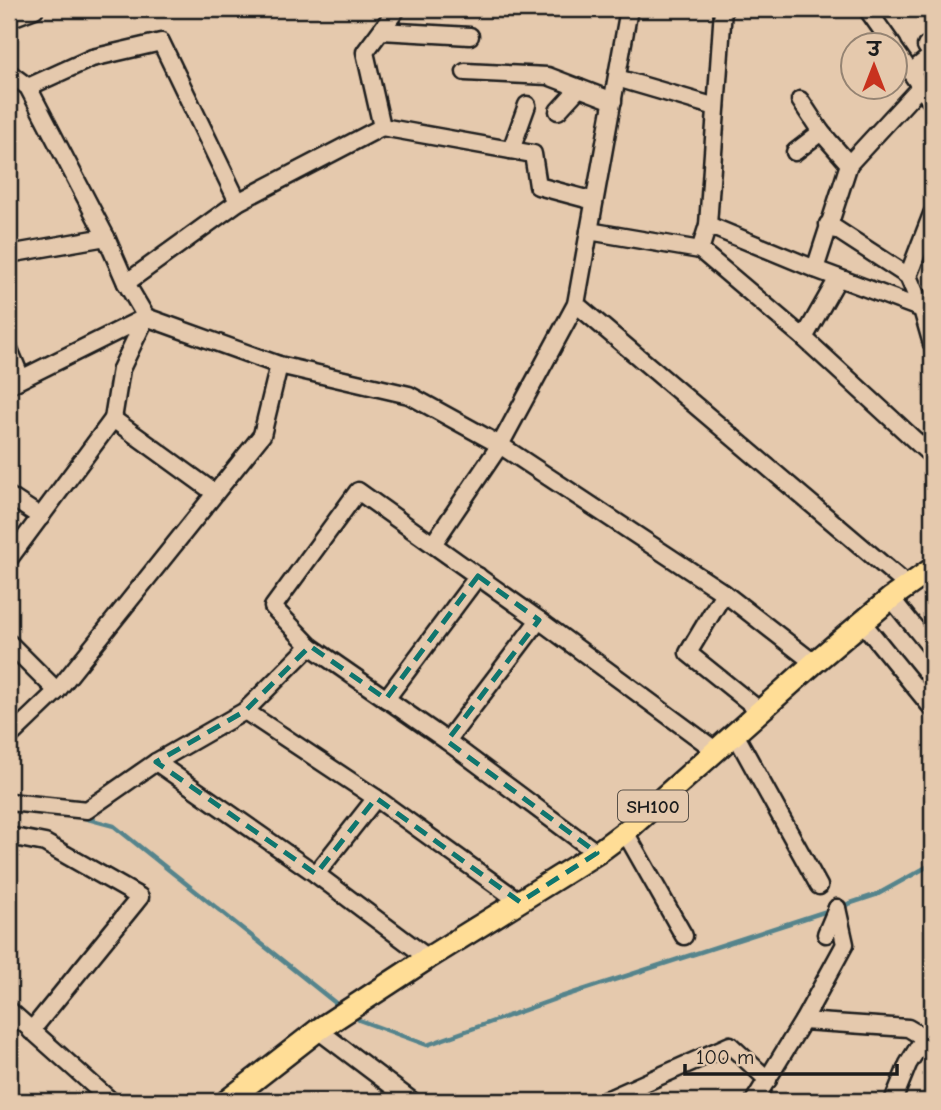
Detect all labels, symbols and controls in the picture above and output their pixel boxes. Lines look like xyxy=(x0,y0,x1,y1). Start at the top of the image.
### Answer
north arrow xyxy=(839,32,909,102)
text: उ xyxy=(866,39,883,61)
road number: SH100 xyxy=(618,790,688,821)
scale bar xyxy=(685,1033,897,1077)
text: 100 m xyxy=(696,1045,754,1069)

